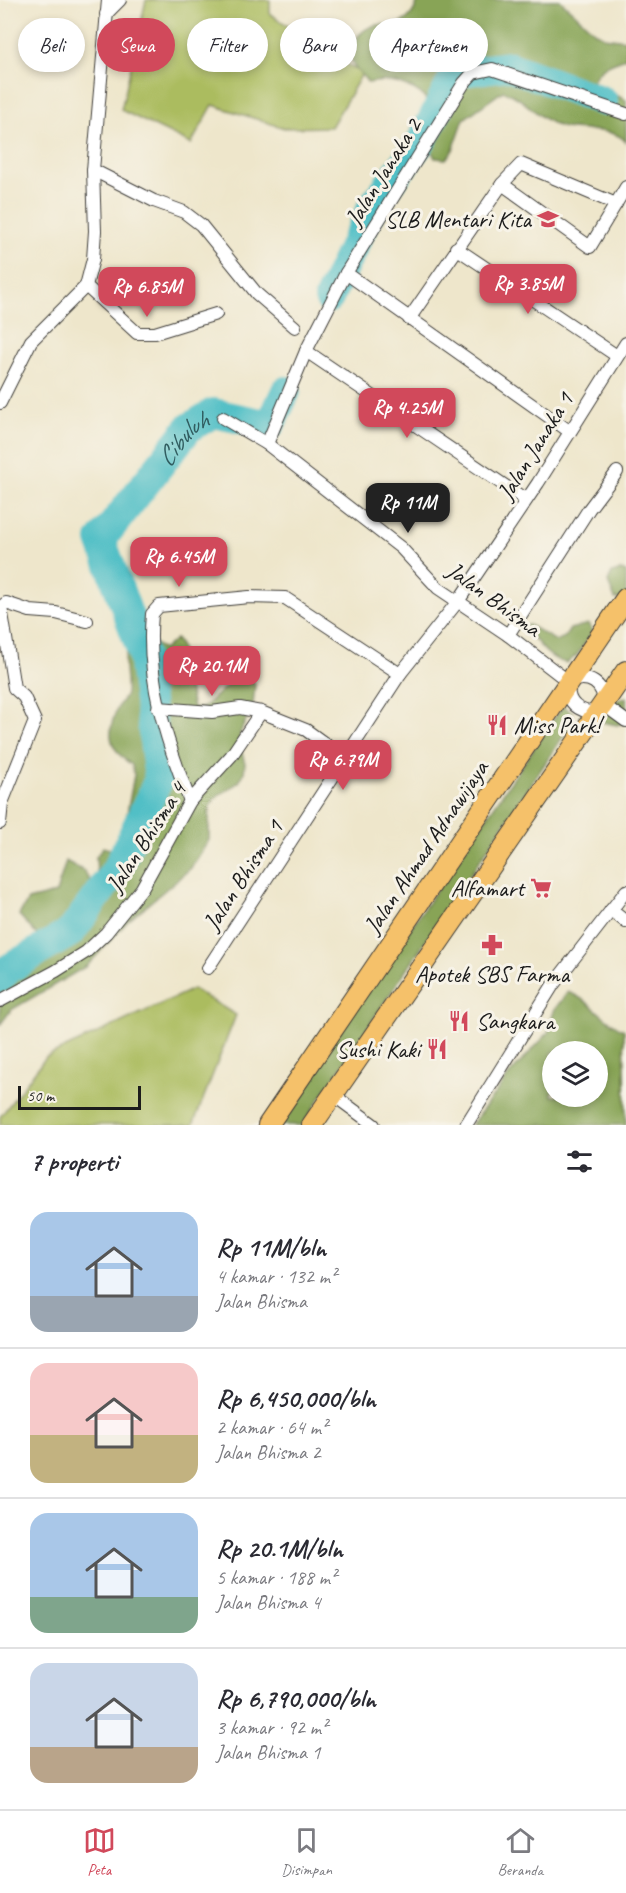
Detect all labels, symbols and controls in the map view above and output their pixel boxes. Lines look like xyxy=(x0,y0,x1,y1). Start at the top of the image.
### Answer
chip: Beli xyxy=(18,18,85,72)
chip: Sewa xyxy=(97,18,175,72)
chip: Filter xyxy=(187,18,268,72)
chip: Baru xyxy=(280,18,357,72)
chip: Apartemen xyxy=(369,18,488,72)
street label: Jalan Janaka 2 xyxy=(338,111,429,232)
place label: SLB Mentari Kita xyxy=(385,204,532,234)
school or university icon: SLB Mentari Kita xyxy=(536,207,560,231)
pin: Rp 3.85M xyxy=(466,264,590,315)
pin: Rp 6.85M xyxy=(85,267,209,318)
text: Rp 3.85M xyxy=(494,271,562,296)
text: Rp 6.85M xyxy=(112,274,182,299)
street label: Jalan Janaka 1 xyxy=(490,386,581,506)
pin: Rp 4.25M xyxy=(345,388,469,439)
text: Rp 4.25M xyxy=(373,395,441,420)
water label: Cibuluh xyxy=(149,402,216,473)
pin: Rp 11M xyxy=(359,483,457,534)
text: Rp 11M xyxy=(380,490,436,515)
pin: Rp 6.45M xyxy=(117,537,241,588)
text: Rp 6.45M xyxy=(144,544,214,569)
street label: Jalan Bhisma xyxy=(440,554,548,644)
pin: Rp 20.1M xyxy=(150,646,274,697)
text: Rp 20.1M xyxy=(177,653,247,678)
place label: Miss Park! xyxy=(514,710,605,740)
restaurant icon: Miss Park! xyxy=(485,713,509,737)
pin: Rp 6.79M xyxy=(281,740,405,791)
text: Rp 6.79M xyxy=(308,747,378,772)
street label: Jalan Ahmad Adnawijaya xyxy=(356,754,496,940)
street label: Jalan Bhisma 4 xyxy=(99,774,194,899)
street label: Jalan Bhisma 1 xyxy=(196,813,290,937)
place label: Alfamart xyxy=(451,873,526,903)
supermarket icon: Alfamart xyxy=(529,876,553,900)
pharmacy icon: Apotek SBS Farma xyxy=(480,933,504,957)
place label: Apotek SBS Farma xyxy=(415,959,570,989)
place label: Sangkara xyxy=(476,1006,556,1036)
restaurant icon: Sangkara xyxy=(447,1009,471,1033)
place label: Sushi Kaki xyxy=(336,1034,423,1064)
restaurant icon: Sushi Kaki xyxy=(425,1037,449,1061)
map controls xyxy=(542,1041,608,1107)
button: layers xyxy=(542,1041,608,1107)
scale bar xyxy=(18,1083,141,1110)
text: 50 m xyxy=(27,1086,54,1106)
text: 7 properti xyxy=(30,1145,118,1178)
icon: filters xyxy=(563,1145,596,1178)
text: Rp 11M/bln xyxy=(216,1231,326,1264)
icon: home xyxy=(78,1236,150,1308)
text: 4 kamar · 132 m² xyxy=(216,1264,336,1289)
text: Jalan Bhisma xyxy=(216,1289,307,1314)
text: Rp 6,450,000/bln xyxy=(216,1382,376,1415)
icon: home xyxy=(78,1387,150,1459)
text: 2 kamar · 64 m² xyxy=(216,1415,327,1440)
text: Jalan Bhisma 2 xyxy=(216,1440,321,1465)
text: Rp 20.1M/bln xyxy=(216,1532,343,1565)
icon: home xyxy=(78,1537,150,1609)
text: 5 kamar · 188 m² xyxy=(216,1565,336,1590)
text: Jalan Bhisma 4 xyxy=(216,1590,321,1615)
text: Rp 6,790,000/bln xyxy=(216,1682,376,1715)
icon: home xyxy=(78,1687,150,1759)
text: 3 kamar · 92 m² xyxy=(216,1715,327,1740)
text: Jalan Bhisma 1 xyxy=(216,1740,321,1765)
tab: Peta xyxy=(83,1824,116,1880)
tab: Disimpan xyxy=(281,1824,332,1880)
tab: Beranda xyxy=(497,1824,543,1880)

